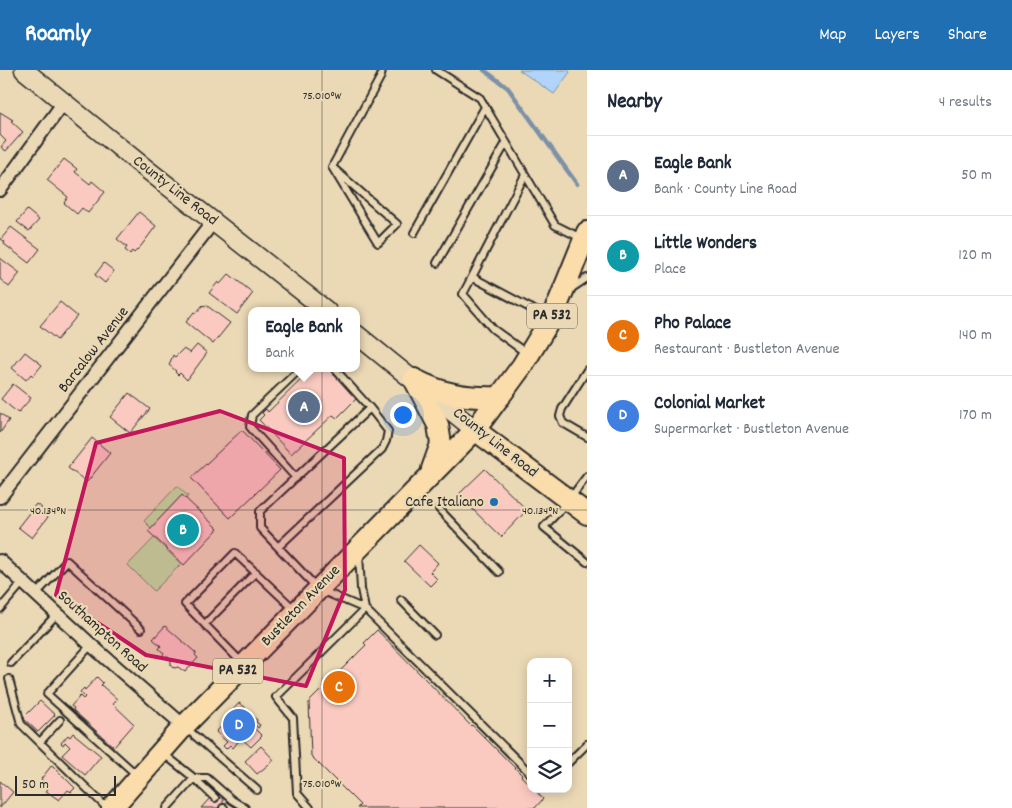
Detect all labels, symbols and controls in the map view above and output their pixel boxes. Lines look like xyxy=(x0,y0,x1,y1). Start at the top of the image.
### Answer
text: Roamly xyxy=(25,18,91,52)
text: Map xyxy=(819,23,846,48)
text: Layers xyxy=(874,23,920,48)
text: Share xyxy=(948,23,987,48)
text: 75.010°W xyxy=(303,88,341,105)
text: Nearby xyxy=(607,88,662,118)
text: 4 results xyxy=(939,91,992,114)
street label: County Line Road xyxy=(127,150,223,232)
text: Eagle Bank xyxy=(654,151,732,178)
text: A xyxy=(619,164,627,187)
text: 50 m xyxy=(961,164,992,187)
text: Bank · County Line Road xyxy=(654,178,797,201)
text: Little Wonders xyxy=(654,231,757,258)
text: B xyxy=(619,244,627,267)
text: 120 m xyxy=(958,244,992,267)
text: Place xyxy=(654,258,686,281)
street label: Barcalow Avenue xyxy=(53,302,135,398)
road number: PA 532 xyxy=(527,304,577,328)
popup xyxy=(248,307,360,372)
text: Pho Palace xyxy=(654,311,731,338)
text: Eagle Bank xyxy=(265,315,343,342)
text: C xyxy=(619,324,627,347)
text: 140 m xyxy=(958,324,992,347)
text: Restaurant · Bustleton Avenue xyxy=(654,338,839,361)
text: Bank xyxy=(265,342,294,365)
pin: A xyxy=(288,388,320,426)
text: Colonial Market xyxy=(654,391,765,418)
your location xyxy=(390,402,416,428)
street label: County Line Road xyxy=(447,402,543,484)
text: D xyxy=(619,404,627,427)
text: 170 m xyxy=(959,404,992,427)
text: Supermarket · Bustleton Avenue xyxy=(654,418,849,441)
place label: Cafe Italiano xyxy=(405,491,484,514)
marker: Cafe Italiano xyxy=(488,496,500,508)
text: 40.134°N xyxy=(30,503,66,520)
text: 40.134°N xyxy=(522,503,558,520)
pin: B xyxy=(167,511,199,549)
street label: Bustleton Avenue xyxy=(256,560,346,652)
street label: Southampton Road xyxy=(52,585,152,679)
road number: PA 532 xyxy=(213,658,263,684)
map controls xyxy=(527,658,572,793)
button: + xyxy=(527,658,572,703)
pin: C xyxy=(323,668,355,706)
button: − xyxy=(527,703,572,748)
pin: D xyxy=(223,706,255,744)
button: layers xyxy=(527,748,572,793)
scale bar xyxy=(15,773,116,796)
text: 50 m xyxy=(22,775,49,795)
text: 75.010°W xyxy=(303,776,341,793)

